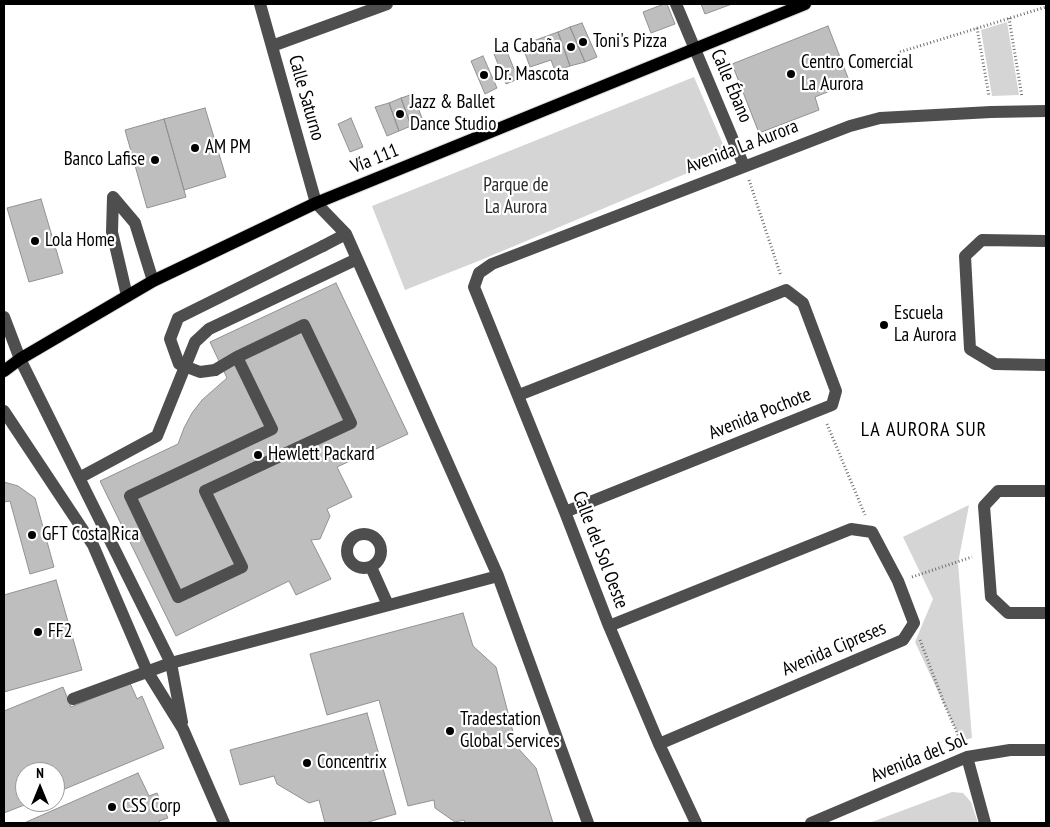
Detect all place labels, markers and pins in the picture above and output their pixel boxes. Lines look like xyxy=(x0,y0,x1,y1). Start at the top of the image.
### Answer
place label: Toni's Pizza xyxy=(593,31,667,53)
place label: La Cabaña xyxy=(494,36,561,58)
marker: Toni's Pizza xyxy=(577,36,589,48)
marker: La Cabaña xyxy=(565,41,577,53)
place label: Centro Comercial La Aurora xyxy=(801,52,913,96)
place label: Dr. Mascota xyxy=(494,64,569,86)
marker: Centro Comercial La Aurora xyxy=(785,68,797,80)
marker: Dr. Mascota xyxy=(478,69,490,81)
place label: Jazz & Ballet Dance Studio xyxy=(410,92,496,136)
marker: Jazz & Ballet Dance Studio xyxy=(394,108,406,120)
place label: AM PM xyxy=(205,137,251,159)
marker: AM PM xyxy=(189,142,201,154)
place label: Banco Lafise xyxy=(64,149,145,171)
marker: Banco Lafise xyxy=(149,154,161,166)
place label: Lola Home xyxy=(45,230,115,252)
marker: Lola Home xyxy=(29,235,41,247)
place label: Escuela La Aurora xyxy=(894,303,957,347)
marker: Escuela La Aurora xyxy=(878,319,890,331)
place label: Hewlett Packard xyxy=(268,444,375,466)
marker: Hewlett Packard xyxy=(252,449,264,461)
place label: GFT Costa Rica xyxy=(42,524,139,546)
marker: GFT Costa Rica xyxy=(26,529,38,541)
place label: FF2 xyxy=(48,621,72,643)
marker: FF2 xyxy=(32,626,44,638)
place label: Tradestation Global Services xyxy=(460,709,560,753)
marker: Tradestation Global Services xyxy=(444,725,456,737)
place label: Concentrix xyxy=(317,752,387,774)
marker: Concentrix xyxy=(301,757,313,769)
place label: CSS Corp xyxy=(122,796,181,818)
marker: CSS Corp xyxy=(106,801,118,813)

